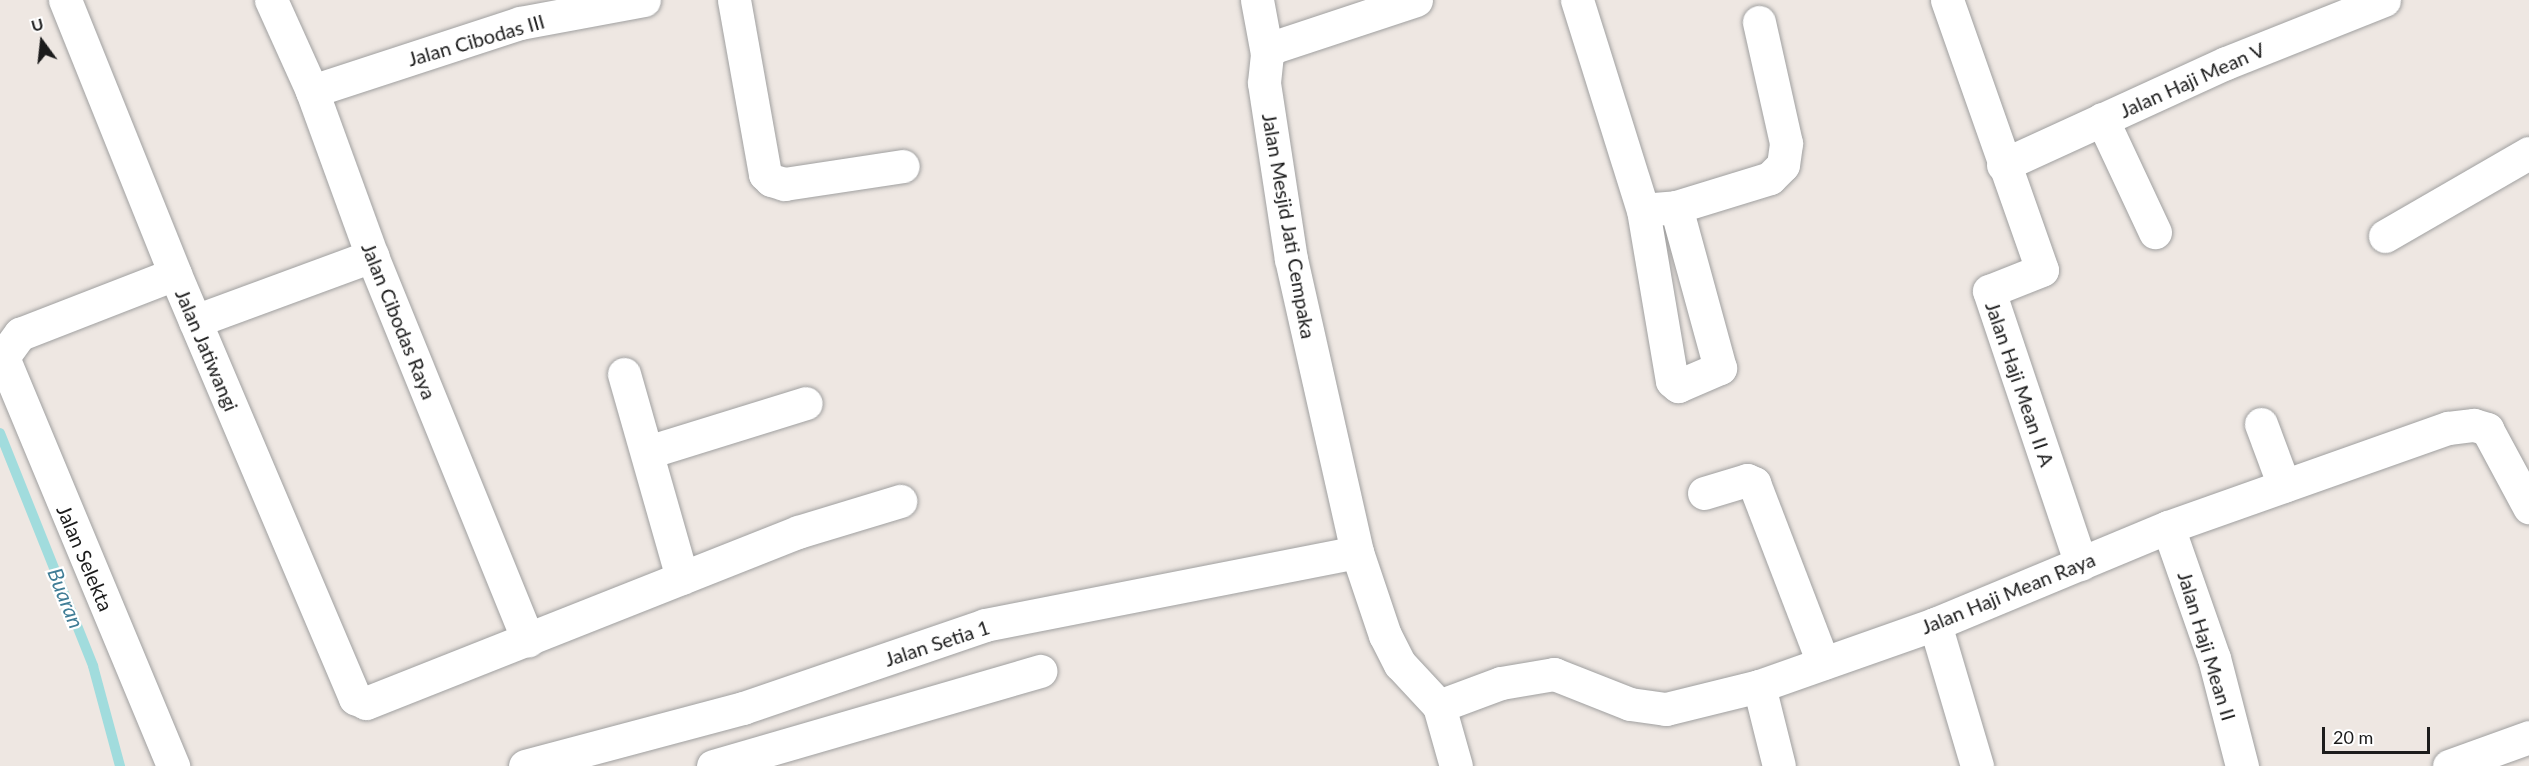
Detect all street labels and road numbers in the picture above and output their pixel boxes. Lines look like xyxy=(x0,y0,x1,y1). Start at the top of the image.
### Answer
street label: Jalan Cibodas III xyxy=(405,9,547,71)
street label: Jalan Haji Mean V xyxy=(2115,37,2269,123)
street label: Jalan Mesjid Jati Cempaka xyxy=(1257,111,1321,341)
street label: Jalan Cibodas Raya xyxy=(357,239,441,403)
street label: Jalan Jatiwangi xyxy=(170,285,244,415)
street label: Jalan Haji Mean II A xyxy=(1980,298,2060,470)
street label: Jalan Selekta xyxy=(52,501,118,615)
street label: Jalan Haji Mean Raya xyxy=(1917,547,2099,639)
street label: Jalan Haji Mean II xyxy=(2173,568,2241,724)
street label: Jalan Setia 1 xyxy=(881,615,993,671)

